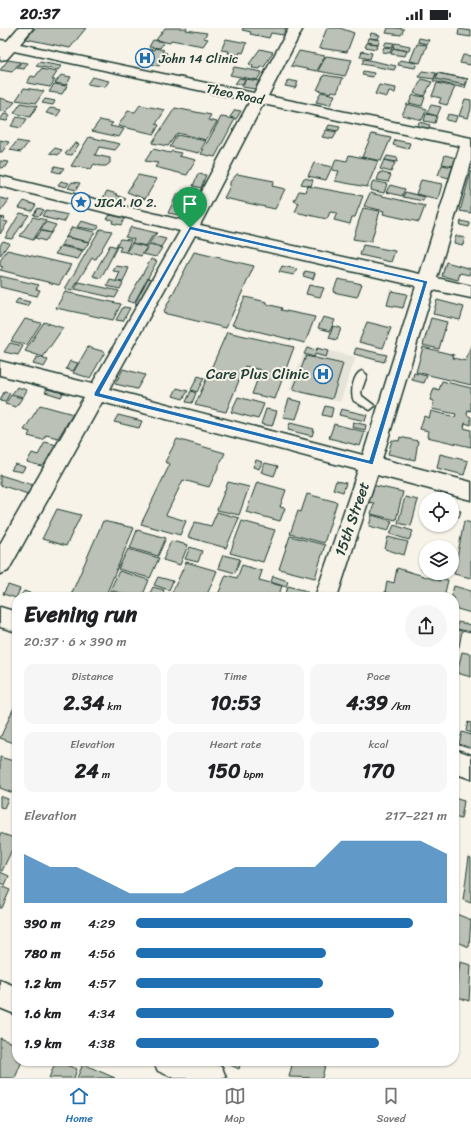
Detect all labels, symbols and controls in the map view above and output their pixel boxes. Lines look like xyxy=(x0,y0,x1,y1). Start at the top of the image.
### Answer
text: 20:37 xyxy=(20,1,59,27)
hospital icon: John 14 Clinic xyxy=(134,47,156,69)
place label: John 14 Clinic xyxy=(158,47,238,70)
street label: Theo Road xyxy=(204,77,267,112)
pin xyxy=(173,187,207,228)
place icon: JICA. IO 2. xyxy=(70,191,92,213)
place label: JICA. IO 2. xyxy=(94,191,157,214)
icon: arrive xyxy=(179,193,201,215)
place label: Care Plus Clinic xyxy=(206,361,310,387)
hospital icon: Care Plus Clinic xyxy=(312,363,334,385)
street label: 15th Street xyxy=(327,478,377,560)
map controls xyxy=(419,492,459,580)
button: locate xyxy=(419,492,459,532)
button: layers xyxy=(419,540,459,580)
text: Evening run xyxy=(24,595,137,634)
button: share xyxy=(405,605,447,647)
text: 20:37 · 6 × 390 m xyxy=(24,630,127,653)
text: Distance xyxy=(72,667,113,686)
text: Time xyxy=(224,667,247,686)
text: Pace xyxy=(367,667,390,686)
text: 2.34 xyxy=(63,686,104,721)
text: 10:53 xyxy=(210,686,261,721)
text: 4:39 xyxy=(346,686,388,721)
text: km xyxy=(104,697,122,716)
text: /km xyxy=(388,697,411,716)
text: Elevation xyxy=(70,735,115,754)
text: Heart rate xyxy=(210,735,261,754)
text: kcal xyxy=(369,735,389,754)
text: 24 xyxy=(75,754,99,789)
text: 150 xyxy=(207,754,241,789)
text: 170 xyxy=(362,754,395,789)
text: m xyxy=(99,765,110,784)
text: bpm xyxy=(241,765,264,784)
text: Elevation xyxy=(24,804,77,827)
text: 217–221 m xyxy=(385,804,447,827)
text: 390 m xyxy=(24,912,61,935)
text: 4:29 xyxy=(88,912,116,935)
text: 780 m xyxy=(24,942,61,965)
text: 4:56 xyxy=(88,942,115,965)
text: 1.2 km xyxy=(24,972,61,995)
text: 4:57 xyxy=(88,972,115,995)
text: 1.6 km xyxy=(24,1002,61,1025)
text: 4:34 xyxy=(88,1002,115,1025)
text: 1.9 km xyxy=(24,1032,62,1055)
text: 4:38 xyxy=(88,1032,115,1055)
tab: Home xyxy=(65,1085,93,1128)
tab: Map xyxy=(224,1085,246,1128)
tab: Saved xyxy=(377,1085,406,1128)

